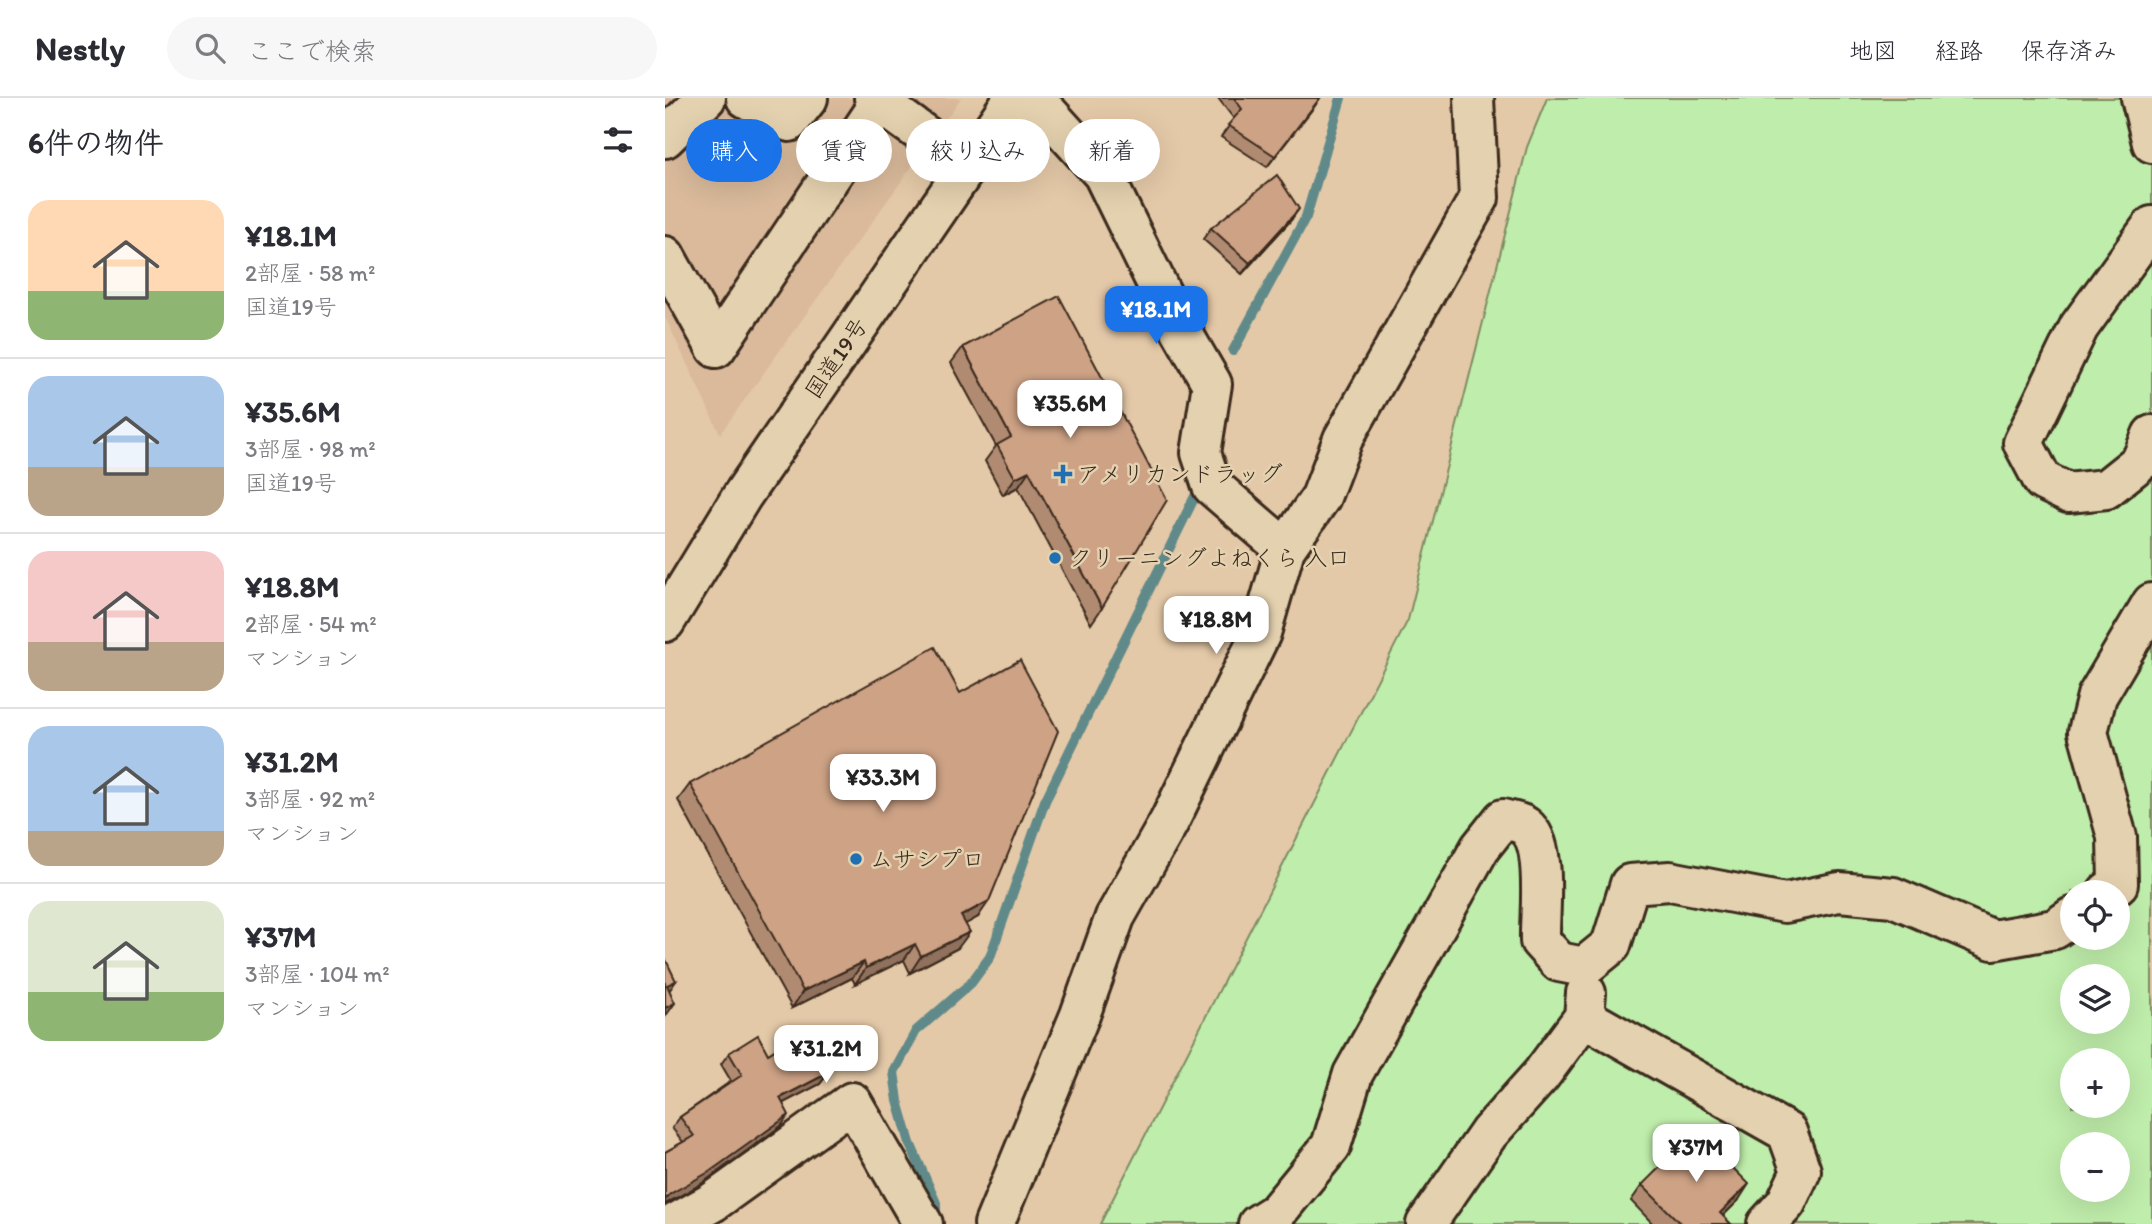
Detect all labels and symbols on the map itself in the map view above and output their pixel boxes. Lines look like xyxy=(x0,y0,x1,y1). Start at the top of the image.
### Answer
pin: ¥18.1M xyxy=(1099,286,1213,346)
street label: 国道19号 xyxy=(799,312,873,404)
pin: ¥35.6M xyxy=(1013,380,1127,440)
place label: アメリカンドラッグ xyxy=(1077,460,1283,488)
marker: アメリカンドラッグ xyxy=(1055,466,1071,482)
place label: クリーニングよねくら 入口 xyxy=(1069,544,1350,572)
marker: クリーニングよねくら 入口 xyxy=(1047,550,1063,566)
pin: ¥18.8M xyxy=(1159,596,1273,656)
pin: ¥33.3M xyxy=(826,754,940,814)
place label: ムサシプロ xyxy=(870,845,985,873)
marker: ムサシプロ xyxy=(848,851,864,867)
pin: ¥31.2M xyxy=(769,1026,883,1085)
pin: ¥37M xyxy=(1655,1124,1737,1184)

